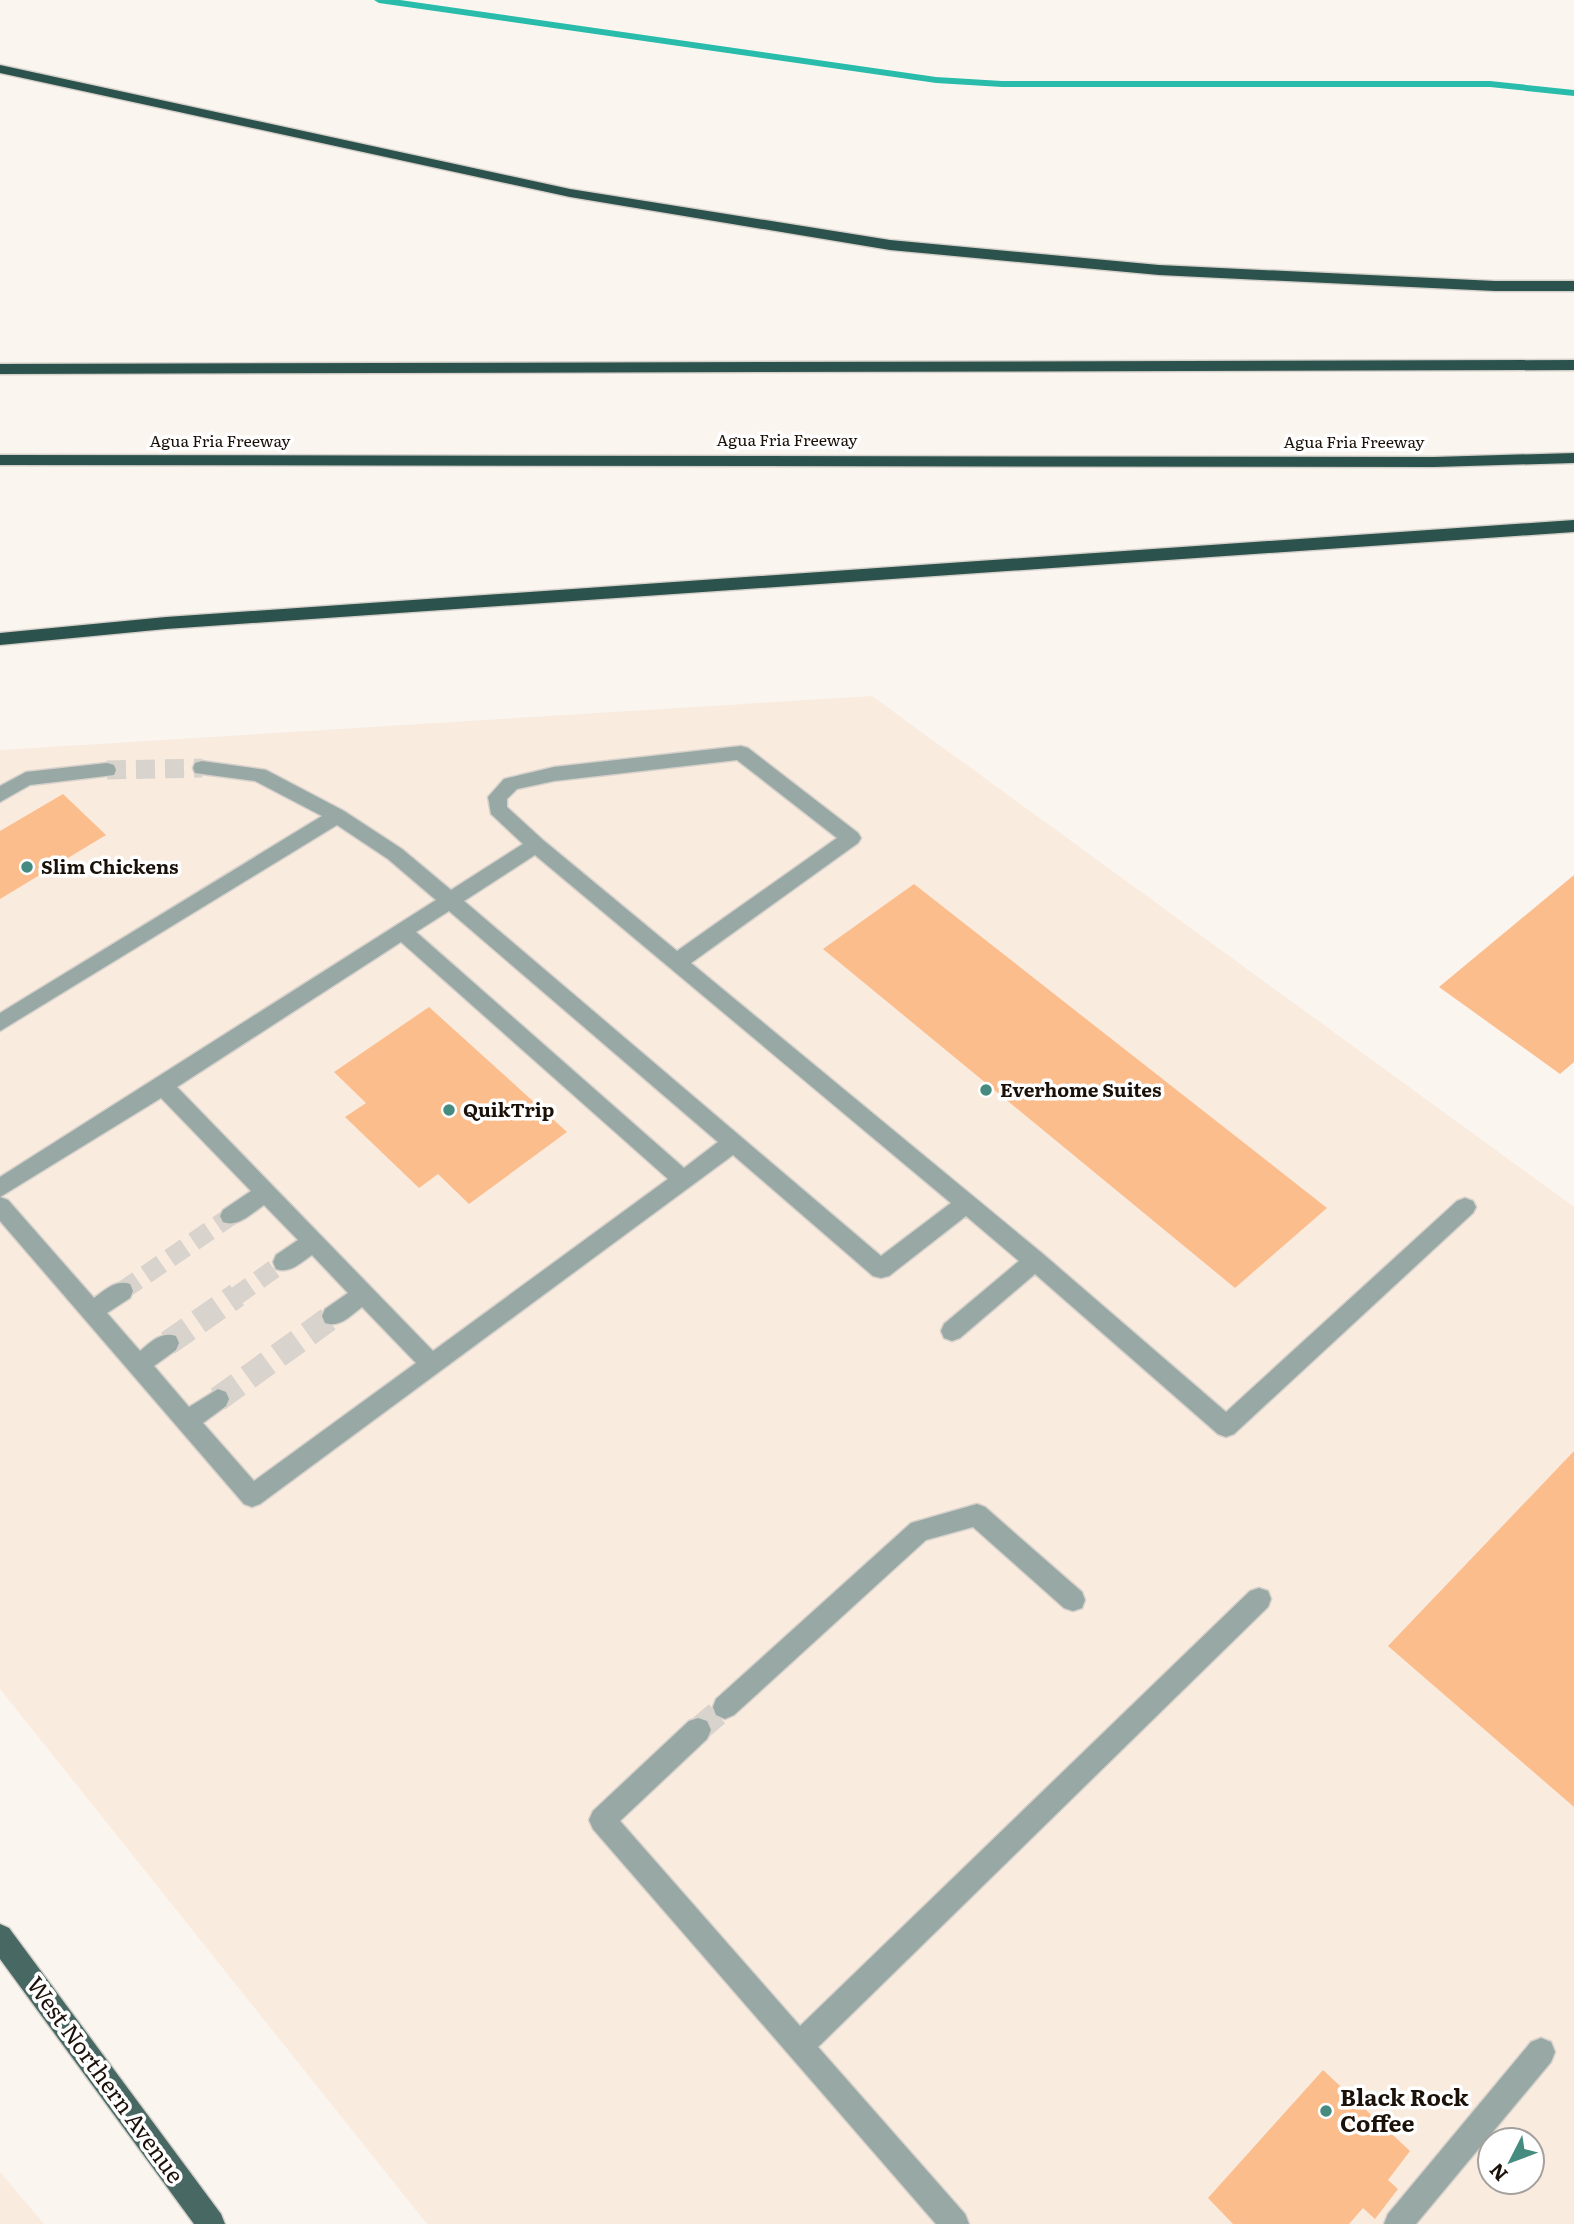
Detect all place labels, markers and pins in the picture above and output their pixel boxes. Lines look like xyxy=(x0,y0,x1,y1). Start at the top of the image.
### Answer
place label: Slim Chickens xyxy=(41,852,178,880)
marker: Slim Chickens xyxy=(19,859,35,875)
place label: Everhome Suites xyxy=(1000,1075,1161,1103)
marker: Everhome Suites xyxy=(978,1082,994,1098)
place label: QuikTrip xyxy=(463,1095,554,1123)
marker: QuikTrip xyxy=(441,1102,457,1118)
place label: Black Rock Coffee xyxy=(1340,2079,1469,2139)
marker: Black Rock Coffee xyxy=(1318,2103,1334,2119)

